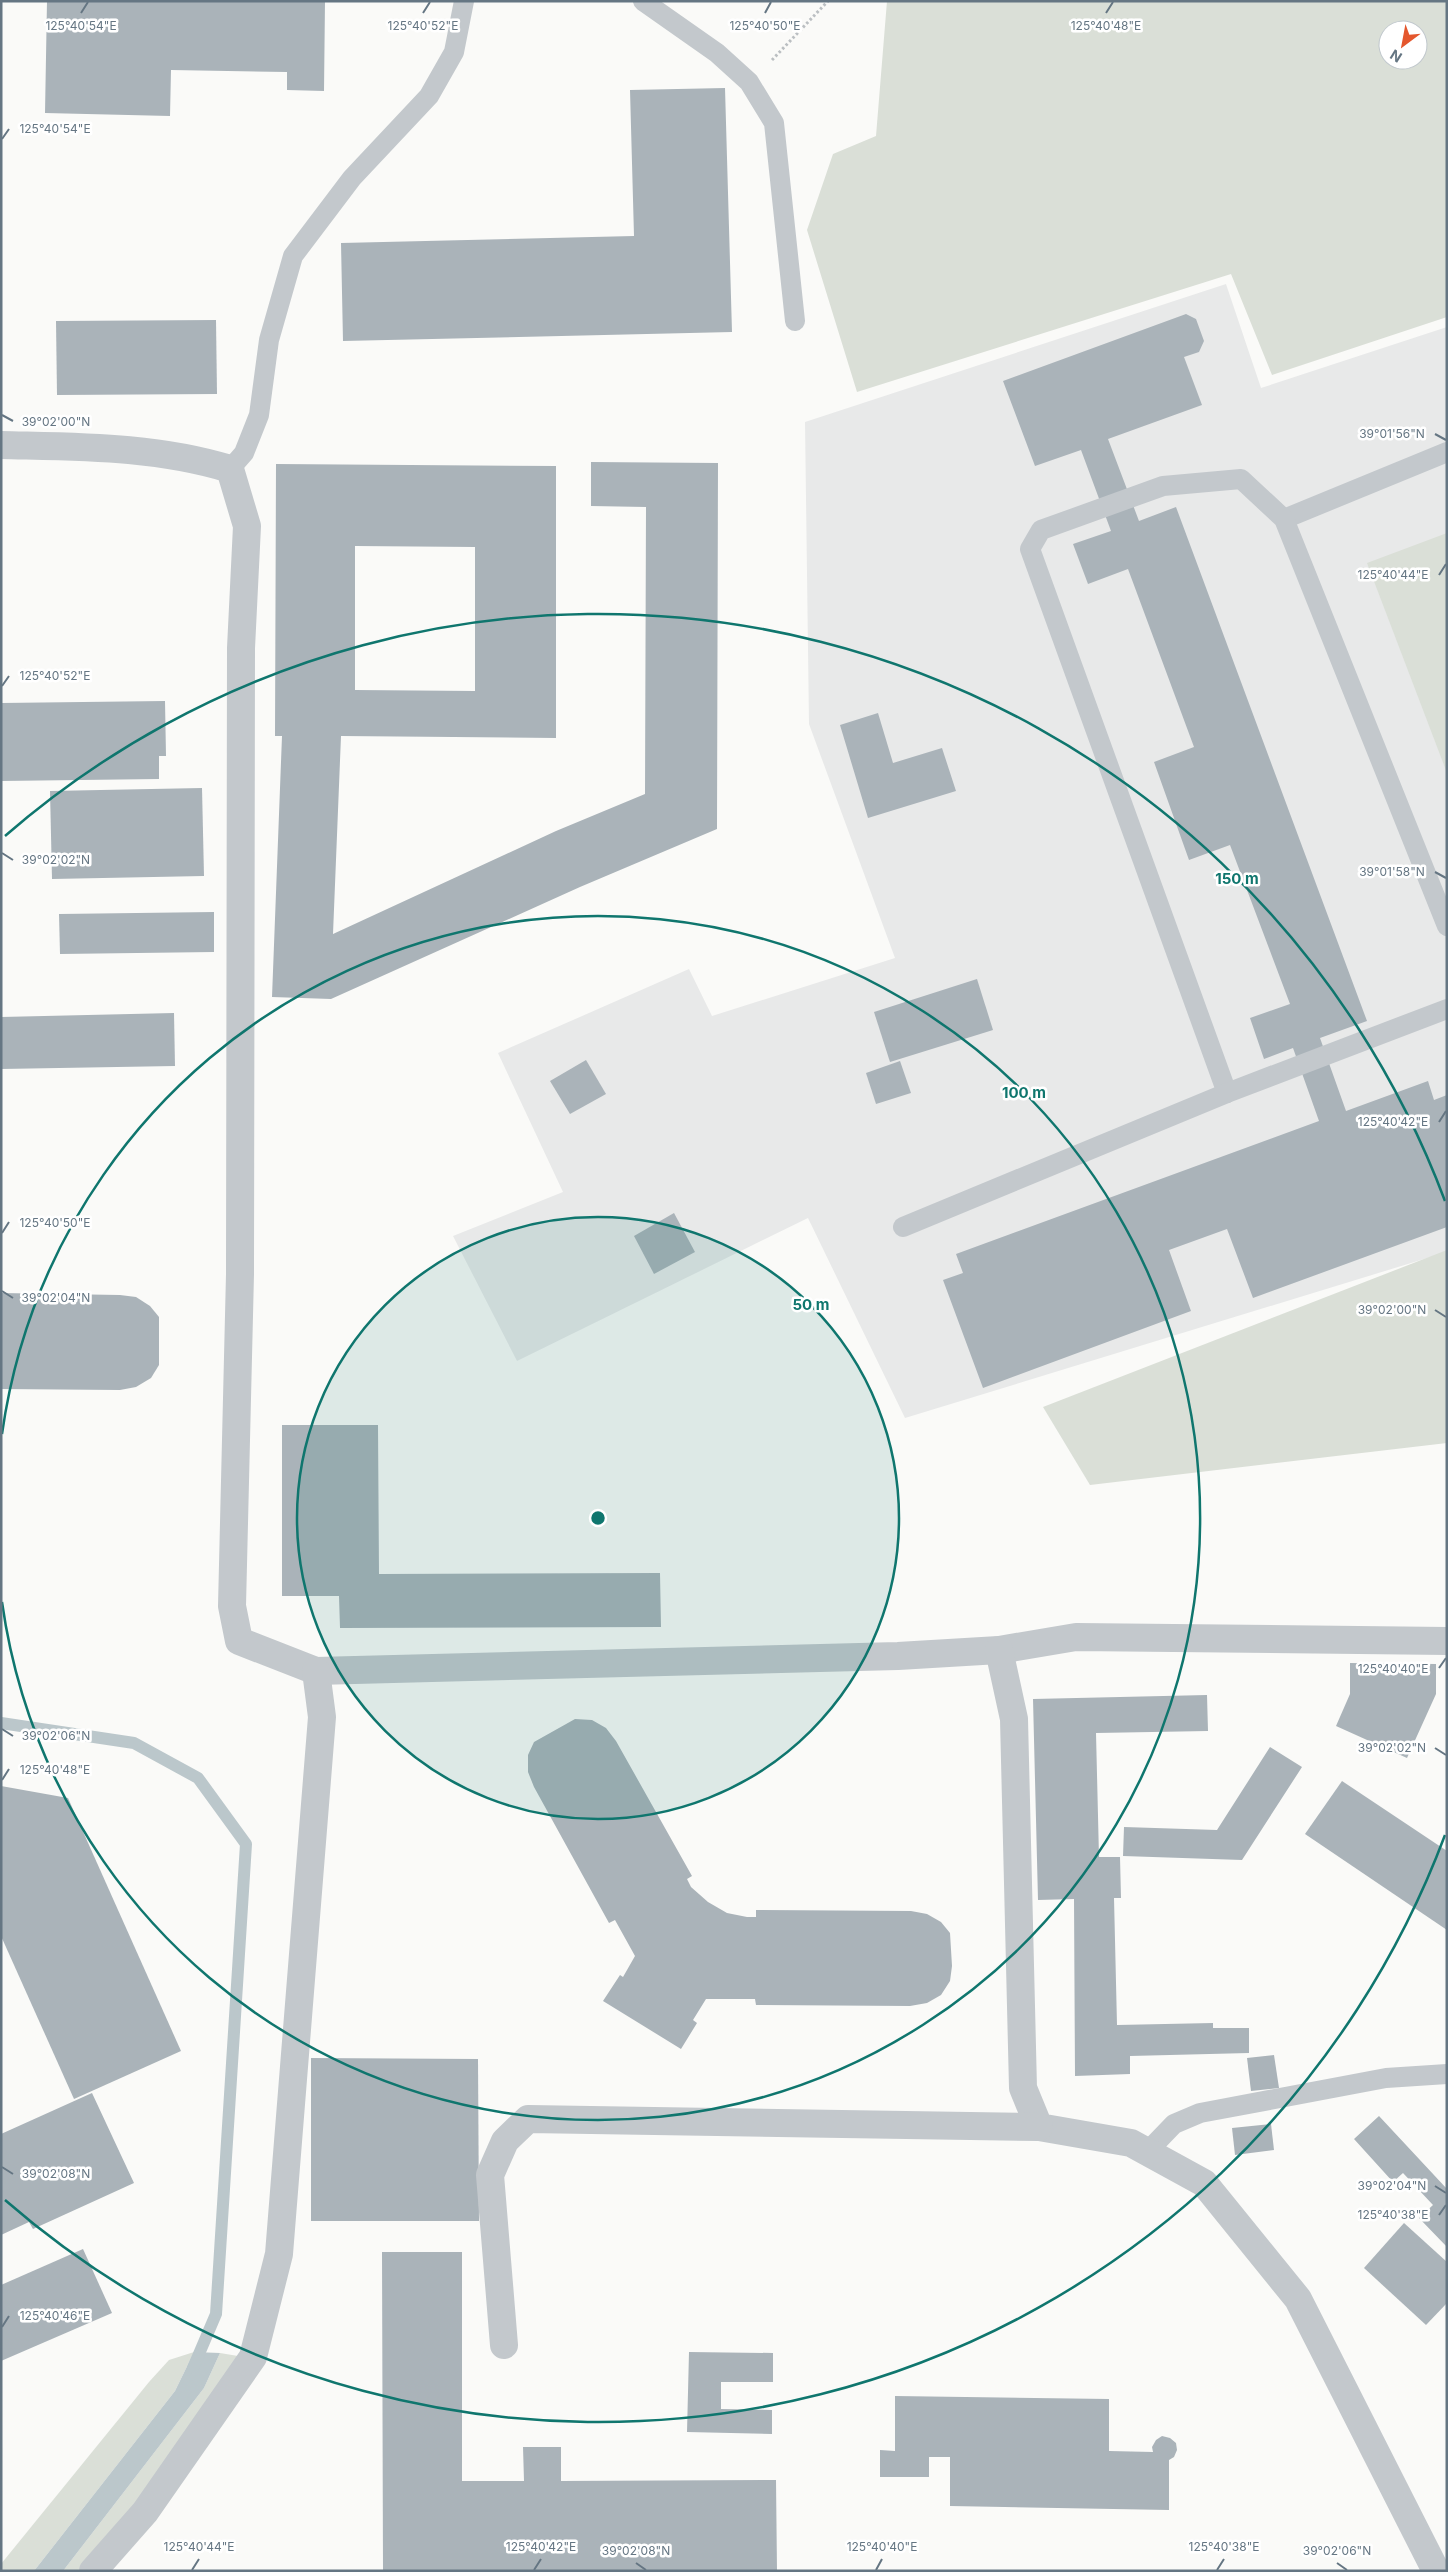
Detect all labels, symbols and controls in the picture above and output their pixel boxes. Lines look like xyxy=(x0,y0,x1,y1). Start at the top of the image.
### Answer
text: 125°40'54"E xyxy=(45,18,117,33)
text: 125°40'52"E xyxy=(388,18,458,33)
text: 125°40'50"E xyxy=(729,18,801,33)
text: 125°40'48"E xyxy=(1071,18,1141,33)
north arrow xyxy=(1378,20,1428,70)
text: N xyxy=(1387,46,1405,66)
text: 125°40'54"E xyxy=(19,121,91,136)
text: 39°02'00"N xyxy=(22,414,90,429)
text: 39°01'56"N xyxy=(1359,426,1425,441)
text: 125°40'44"E xyxy=(1358,567,1428,582)
text: 125°40'52"E xyxy=(20,668,90,683)
text: 39°02'02"N xyxy=(22,852,90,867)
text: 39°01'58"N xyxy=(1359,864,1425,879)
text: 150 m xyxy=(1215,869,1259,888)
text: 100 m xyxy=(1002,1083,1046,1102)
text: 125°40'42"E xyxy=(1358,1114,1428,1129)
text: 125°40'50"E xyxy=(19,1215,91,1230)
text: 39°02'04"N xyxy=(22,1290,90,1305)
text: 50 m xyxy=(793,1295,829,1314)
text: 39°02'00"N xyxy=(1358,1302,1426,1317)
centre of rings xyxy=(589,1509,607,1527)
text: 125°40'40"E xyxy=(1358,1661,1428,1676)
text: 39°02'06"N xyxy=(22,1728,90,1743)
text: 39°02'02"N xyxy=(1358,1740,1426,1755)
text: 125°40'48"E xyxy=(20,1762,90,1777)
text: 39°02'08"N xyxy=(22,2166,90,2181)
text: 39°02'04"N xyxy=(1358,2178,1426,2193)
text: 125°40'38"E xyxy=(1358,2207,1428,2222)
text: 125°40'46"E xyxy=(20,2308,90,2323)
text: 125°40'44"E xyxy=(164,2539,234,2554)
text: 125°40'42"E xyxy=(506,2539,576,2554)
text: 125°40'40"E xyxy=(847,2539,917,2554)
text: 125°40'38"E xyxy=(1189,2539,1259,2554)
text: 39°02'08"N xyxy=(602,2543,670,2558)
text: 39°02'06"N xyxy=(1303,2543,1371,2558)

